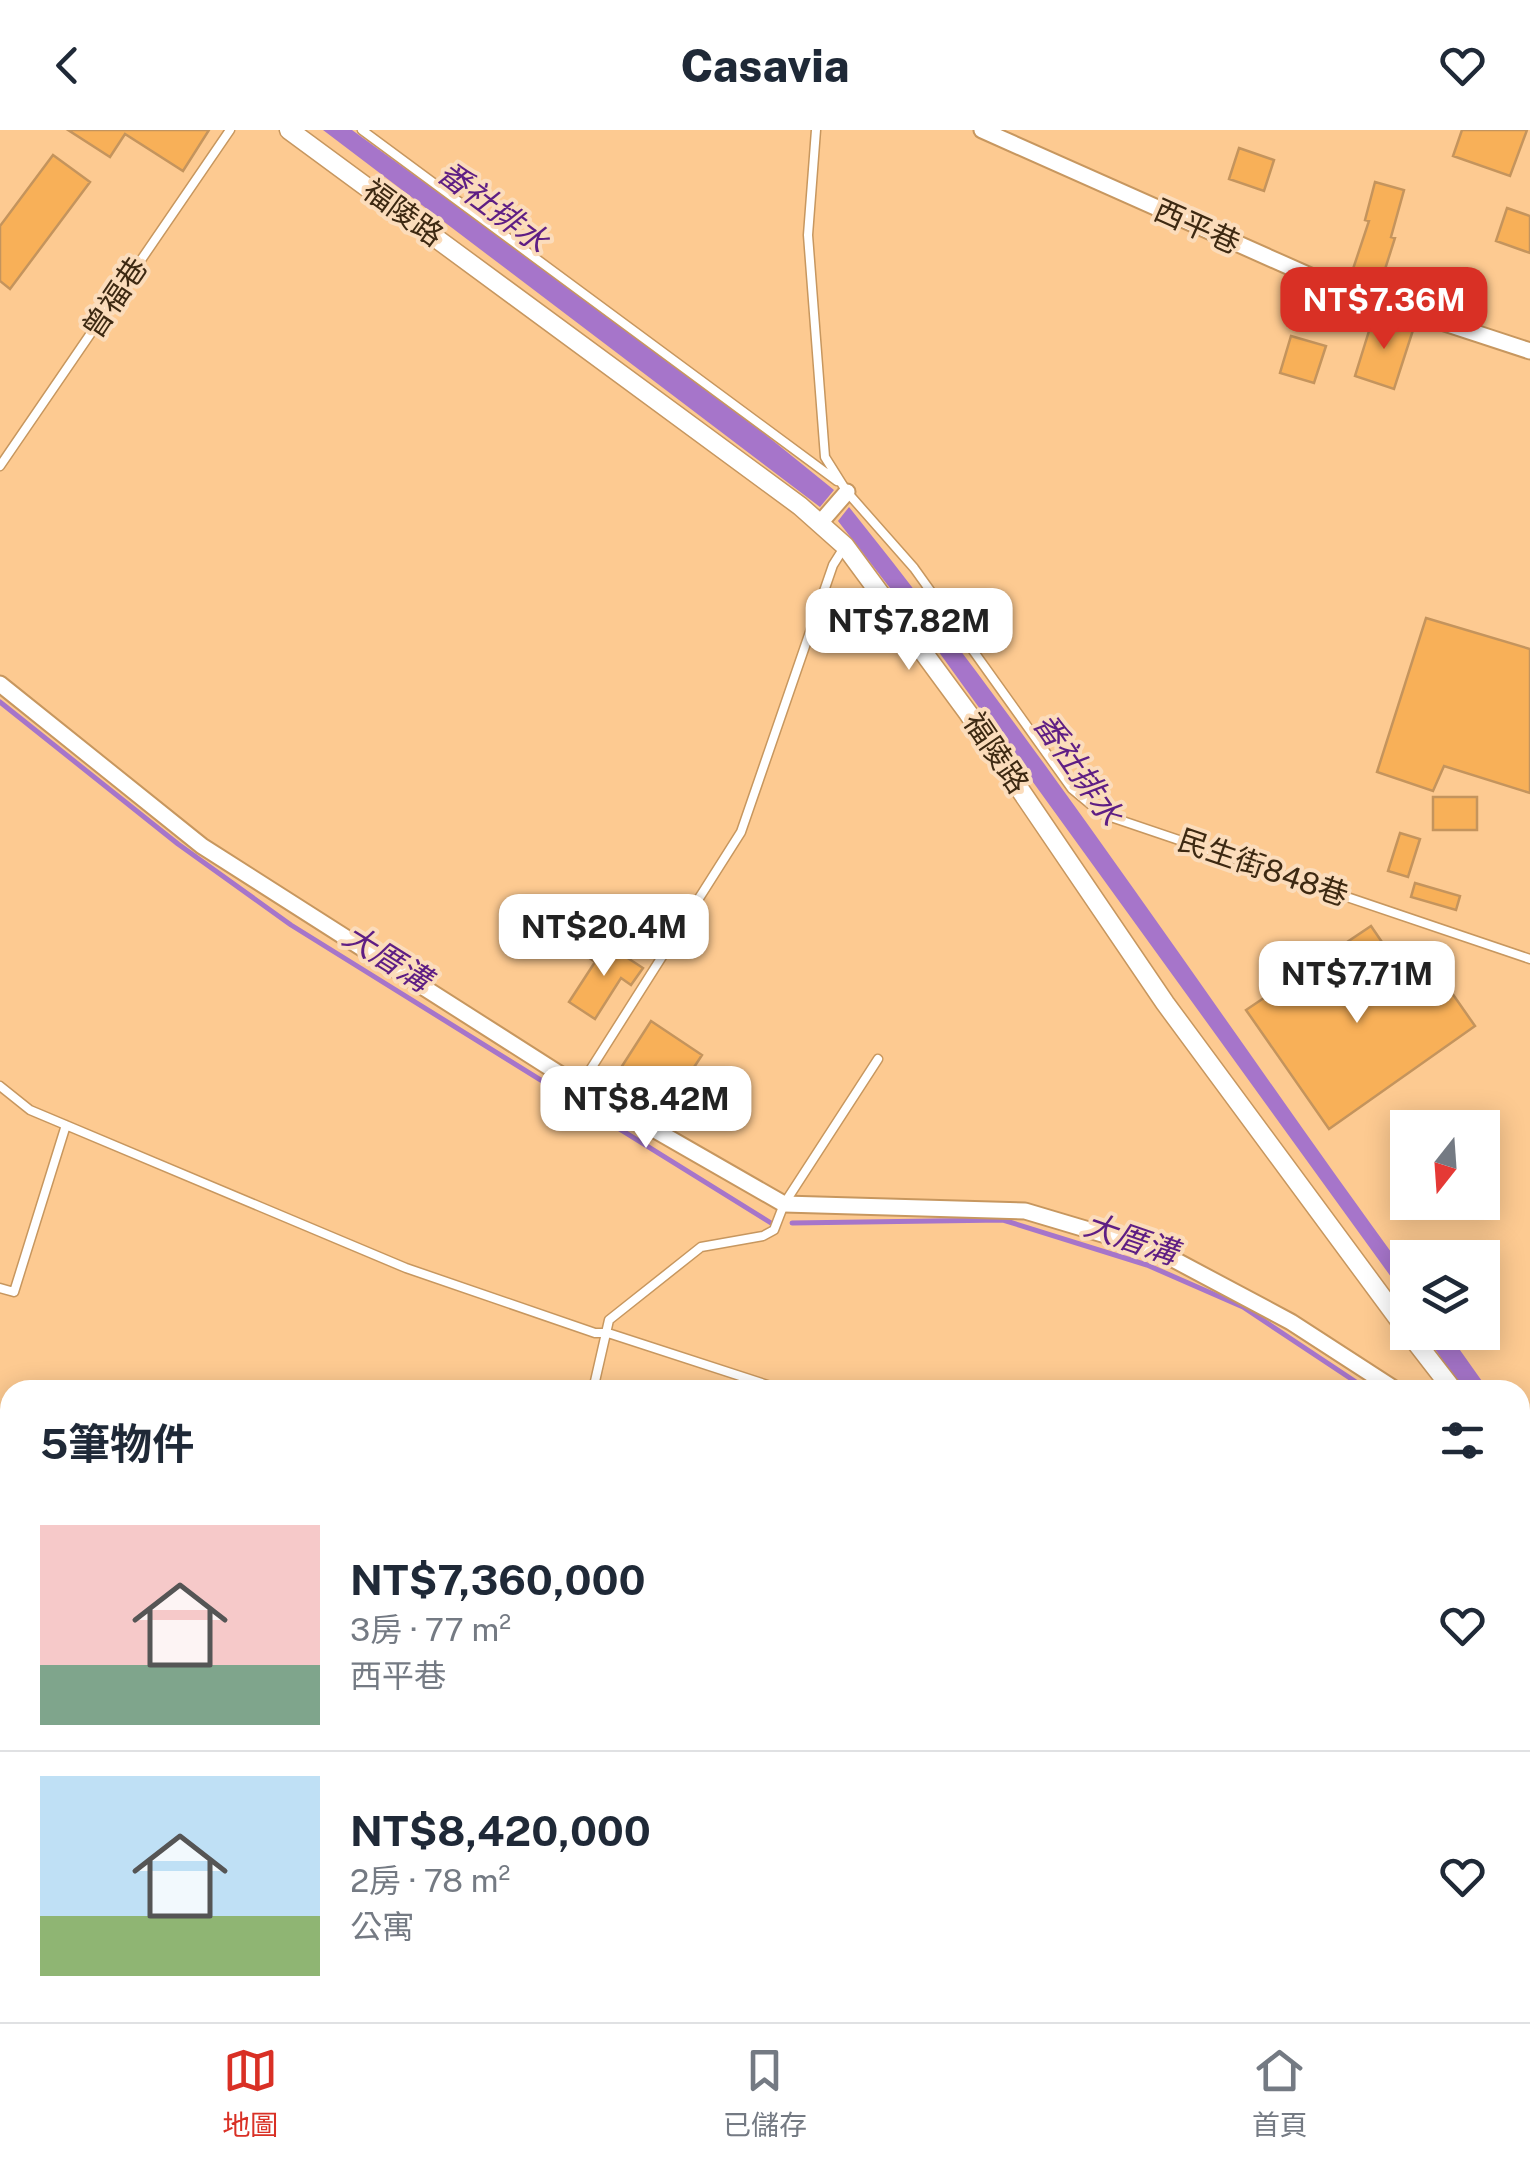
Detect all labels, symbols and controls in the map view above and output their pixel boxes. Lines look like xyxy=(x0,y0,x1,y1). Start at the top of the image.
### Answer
icon: back xyxy=(40,38,95,93)
icon: heart xyxy=(1435,38,1490,93)
text: Casavia xyxy=(681,39,849,92)
water label: 番社排水 xyxy=(431,153,557,261)
street label: 福陵路 xyxy=(357,171,451,253)
street label: 西平巷 xyxy=(1149,191,1246,261)
street label: 曾福巷 xyxy=(74,250,154,345)
pin: NT$7.36M xyxy=(1281,267,1487,352)
text: NT$7.36M xyxy=(1302,281,1466,318)
pin: NT$7.82M xyxy=(806,588,1012,673)
text: NT$7.82M xyxy=(828,602,990,639)
street label: 福陵路 xyxy=(957,705,1037,800)
water label: 番社排水 xyxy=(1027,706,1131,833)
street label: 民生街848巷 xyxy=(1173,821,1353,913)
pin: NT$20.4M xyxy=(501,894,707,979)
text: NT$20.4M xyxy=(521,908,687,945)
water label: 大厝溝 xyxy=(337,916,441,1001)
pin: NT$7.71M xyxy=(1254,941,1460,1026)
text: NT$7.71M xyxy=(1281,955,1433,992)
pin: NT$8.42M xyxy=(543,1066,749,1151)
text: NT$8.42M xyxy=(562,1080,730,1117)
north arrow xyxy=(1390,1110,1500,1220)
map controls xyxy=(1390,1110,1500,1350)
water label: 大厝溝 xyxy=(1080,1205,1186,1273)
button: layers xyxy=(1390,1240,1500,1350)
icon: filters xyxy=(1435,1413,1490,1468)
text: 5筆物件 xyxy=(40,1419,194,1468)
text: NT$7,360,000 xyxy=(350,1555,646,1604)
icon: home xyxy=(120,1565,240,1685)
icon: heart xyxy=(1435,1598,1490,1653)
text: 3房 · 77 m² xyxy=(350,1611,511,1648)
text: 西平巷 xyxy=(350,1657,446,1694)
text: NT$8,420,000 xyxy=(350,1806,651,1855)
icon: home xyxy=(120,1816,240,1936)
icon: heart xyxy=(1435,1849,1490,1904)
text: 2房 · 78 m² xyxy=(350,1862,510,1899)
text: 公寓 xyxy=(350,1908,414,1945)
tab: 地圖 xyxy=(222,2043,278,2143)
tab: 已儲存 xyxy=(723,2043,807,2143)
tab: 首頁 xyxy=(1252,2043,1308,2143)

